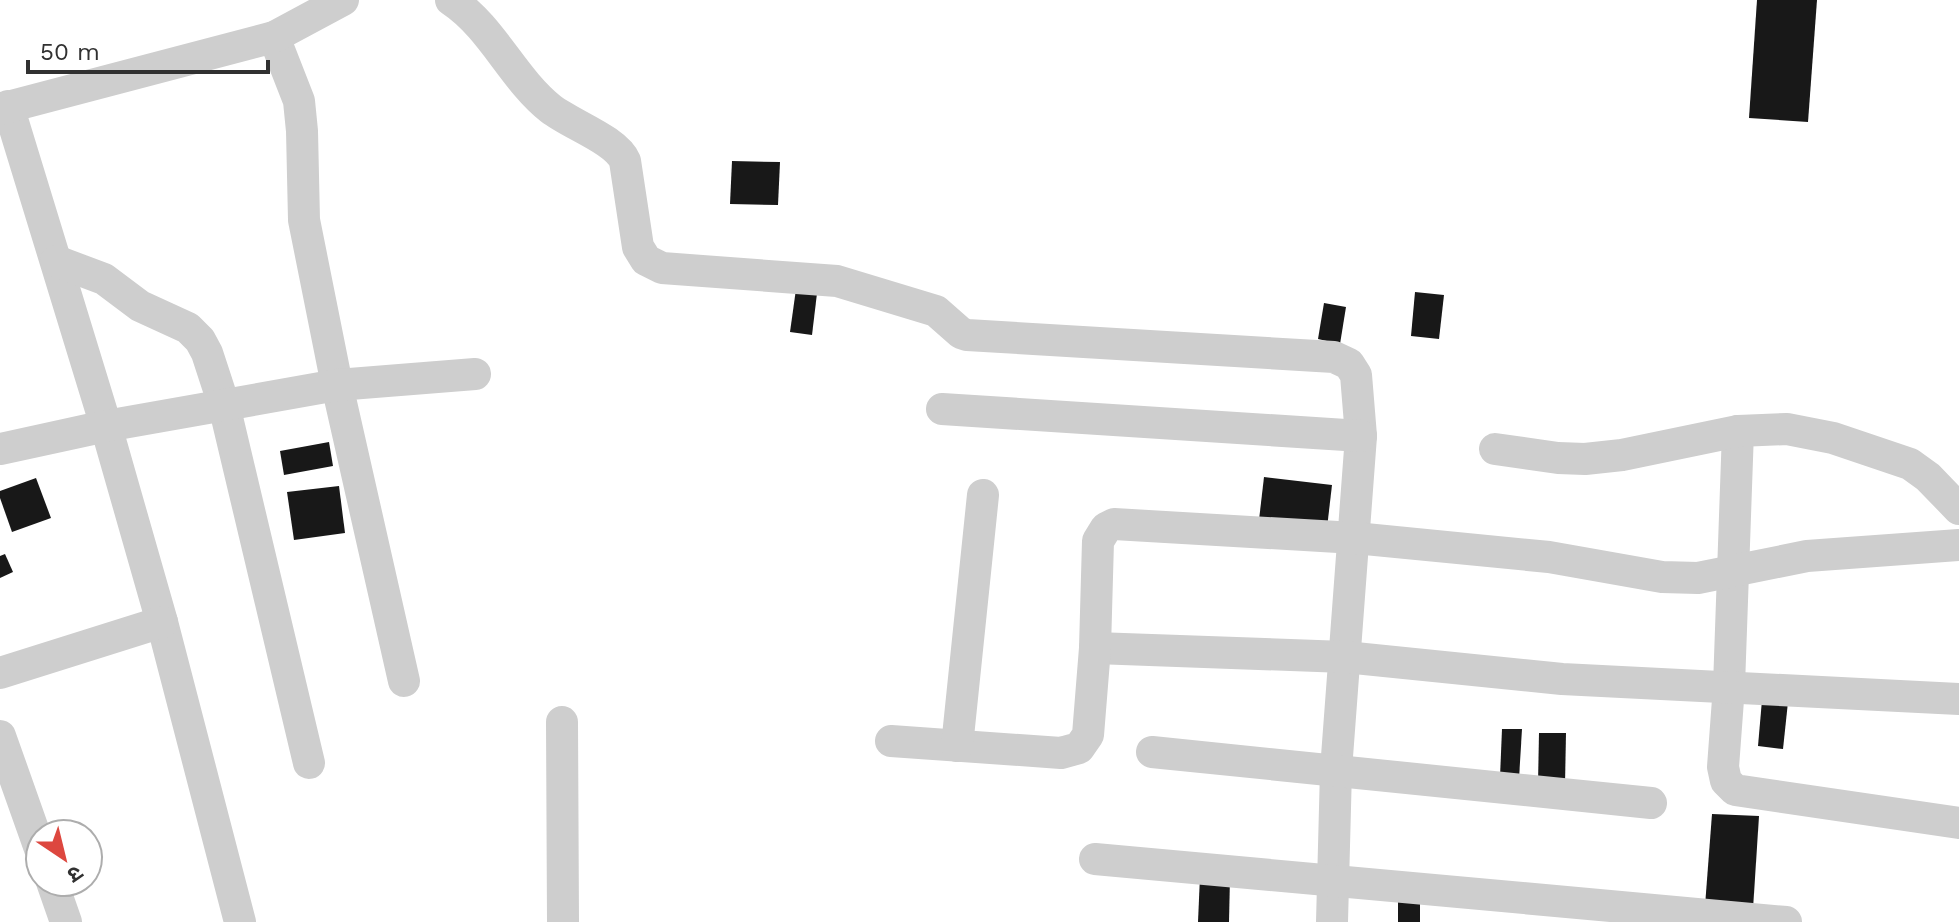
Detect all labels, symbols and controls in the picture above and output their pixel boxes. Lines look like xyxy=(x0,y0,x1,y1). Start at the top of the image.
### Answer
scale bar xyxy=(28,24,268,74)
text: 50 m xyxy=(40,38,100,66)
north arrow xyxy=(24,818,104,898)
text: उ xyxy=(62,860,88,889)

